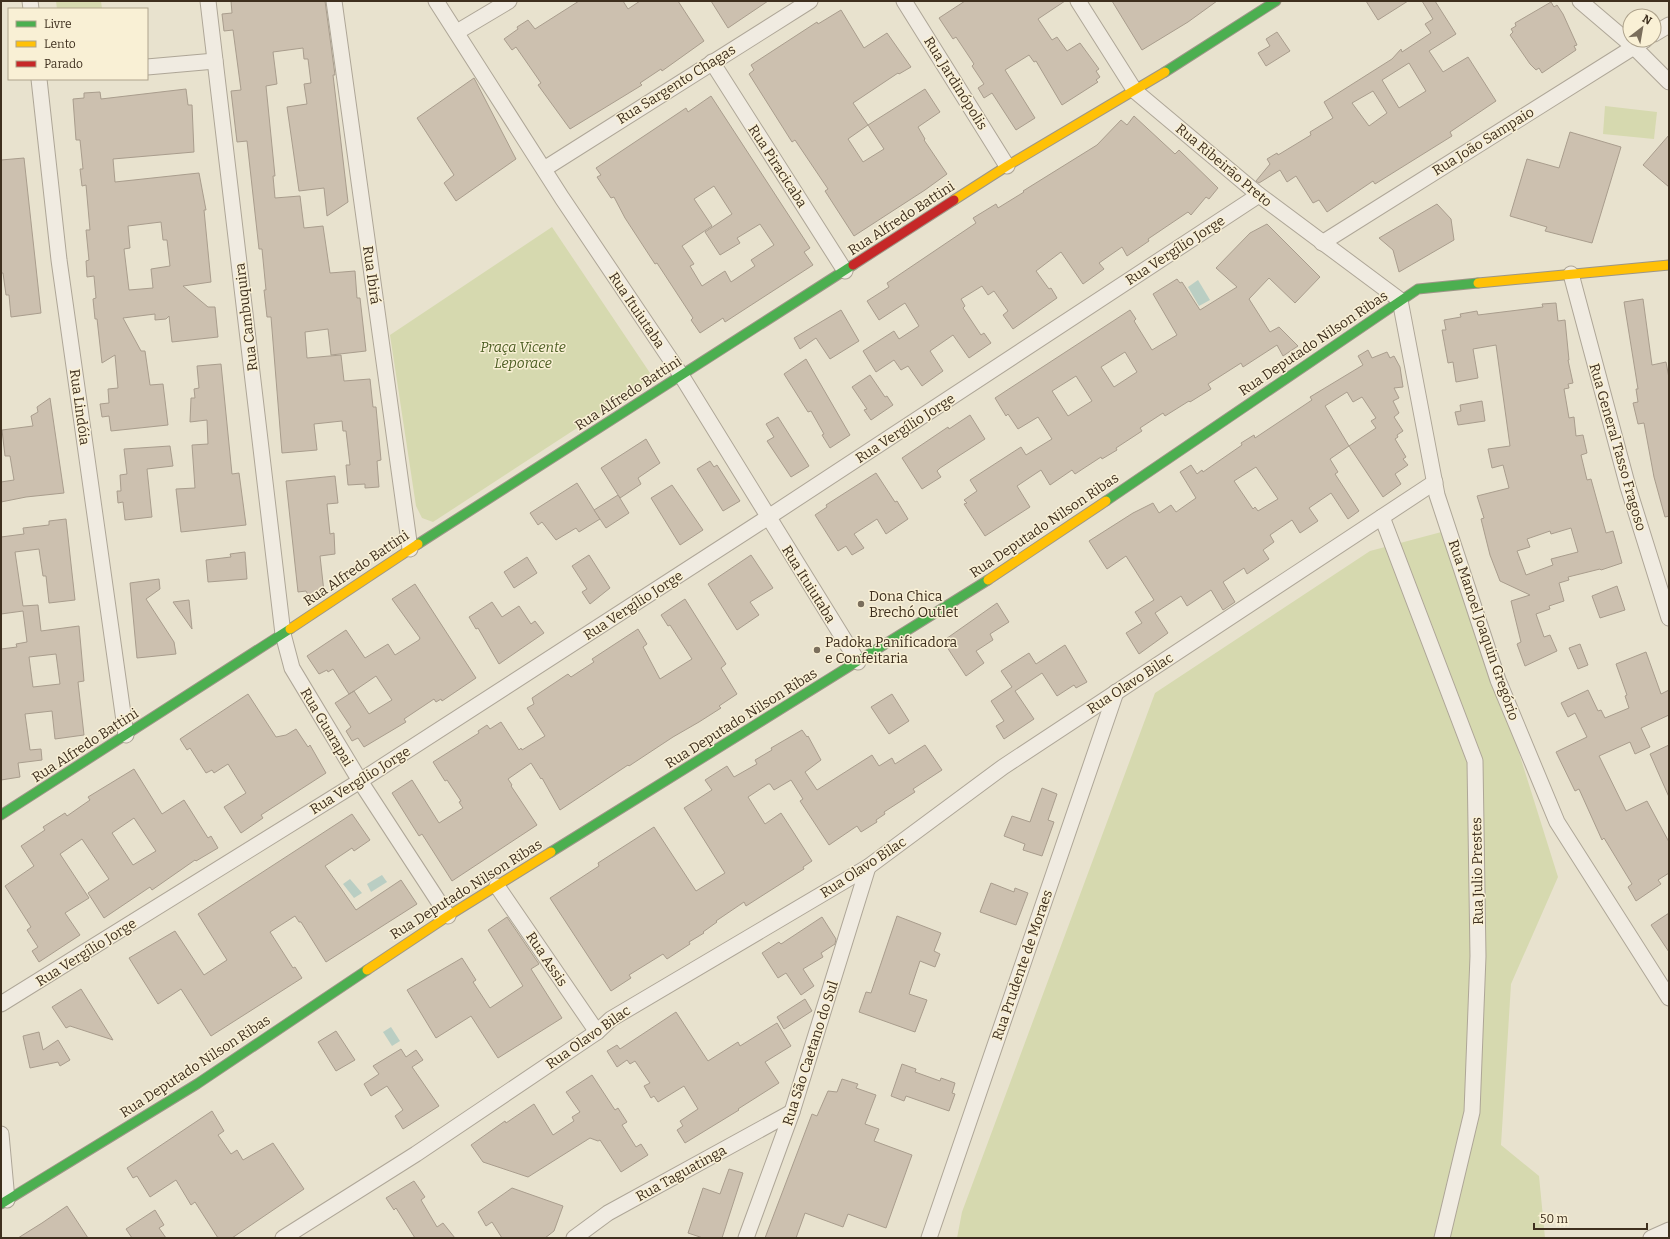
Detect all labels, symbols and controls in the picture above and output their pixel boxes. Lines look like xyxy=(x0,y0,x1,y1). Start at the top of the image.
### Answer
legend xyxy=(8,8,148,80)
north arrow xyxy=(1622,8,1662,48)
text: N xyxy=(1640,12,1654,28)
text: Livre xyxy=(44,17,72,31)
street label: Rua Jardinópolis xyxy=(920,34,991,133)
text: Lento xyxy=(44,37,76,51)
street label: Rua Sargento Chagas xyxy=(614,41,739,128)
text: Parado xyxy=(44,57,83,71)
street label: Rua João Sampaio xyxy=(1429,103,1537,179)
street label: Rua Ribeirão Preto xyxy=(1172,120,1275,211)
street label: Rua Piracicaba xyxy=(744,122,811,211)
street label: Rua Alfredo Battini xyxy=(845,178,958,259)
street label: Rua Vergílio Jorge xyxy=(1122,212,1228,289)
street label: Rua Ibirá xyxy=(359,245,384,306)
street label: Rua Cambuquira xyxy=(231,261,262,372)
street label: Rua Ituiutaba xyxy=(605,269,668,352)
street label: Rua Deputado Nilson Ribas xyxy=(1236,287,1391,400)
park label: Praça Vicente Leporace xyxy=(480,339,566,372)
street label: Rua Alfredo Battini xyxy=(572,353,685,434)
street label: Rua General Tasso Fragoso xyxy=(1585,361,1650,533)
street label: Rua Lindóia xyxy=(66,368,93,447)
street label: Rua Vergílio Jorge xyxy=(852,390,958,467)
street label: Rua Deputado Nilson Ribas xyxy=(967,469,1122,582)
street label: Rua Alfredo Battini xyxy=(300,527,412,610)
street label: Rua Manoel Joaquin Gregório xyxy=(1445,538,1522,723)
street label: Rua Ituiutaba xyxy=(778,542,839,626)
street label: Rua Vergílio Jorge xyxy=(580,567,686,644)
place label: Dona Chica Brechó Outlet xyxy=(869,588,958,621)
marker: Dona Chica Brechó Outlet xyxy=(856,599,866,609)
place label: Padoka Panificadora e Confeitaria xyxy=(825,634,958,667)
marker: Padoka Panificadora e Confeitaria xyxy=(812,645,822,655)
street label: Rua Olavo Bilac xyxy=(1084,649,1176,718)
street label: Rua Deputado Nilson Ribas xyxy=(662,665,820,772)
street label: Rua Guarapai xyxy=(297,685,357,769)
street label: Rua Alfredo Battini xyxy=(29,705,142,786)
street label: Rua Vergílio Jorge xyxy=(307,743,414,818)
street label: Rua Julio Prestes xyxy=(1468,817,1487,925)
street label: Rua Olavo Bilac xyxy=(817,833,909,902)
street label: Rua Deputado Nilson Ribas xyxy=(387,836,545,943)
street label: Rua Prudente de Moraes xyxy=(989,888,1056,1043)
street label: Rua Vergílio Jorge xyxy=(33,915,140,990)
street label: Rua Assis xyxy=(522,929,571,990)
street label: Rua São Caetano do Sul xyxy=(779,979,842,1128)
street label: Rua Olavo Bilac xyxy=(543,1002,634,1073)
street label: Rua Deputado Nilson Ribas xyxy=(117,1011,274,1121)
street label: Rua Taguatinga xyxy=(633,1141,730,1205)
scale bar xyxy=(1534,1205,1647,1231)
text: 50 m xyxy=(1540,1212,1569,1226)

